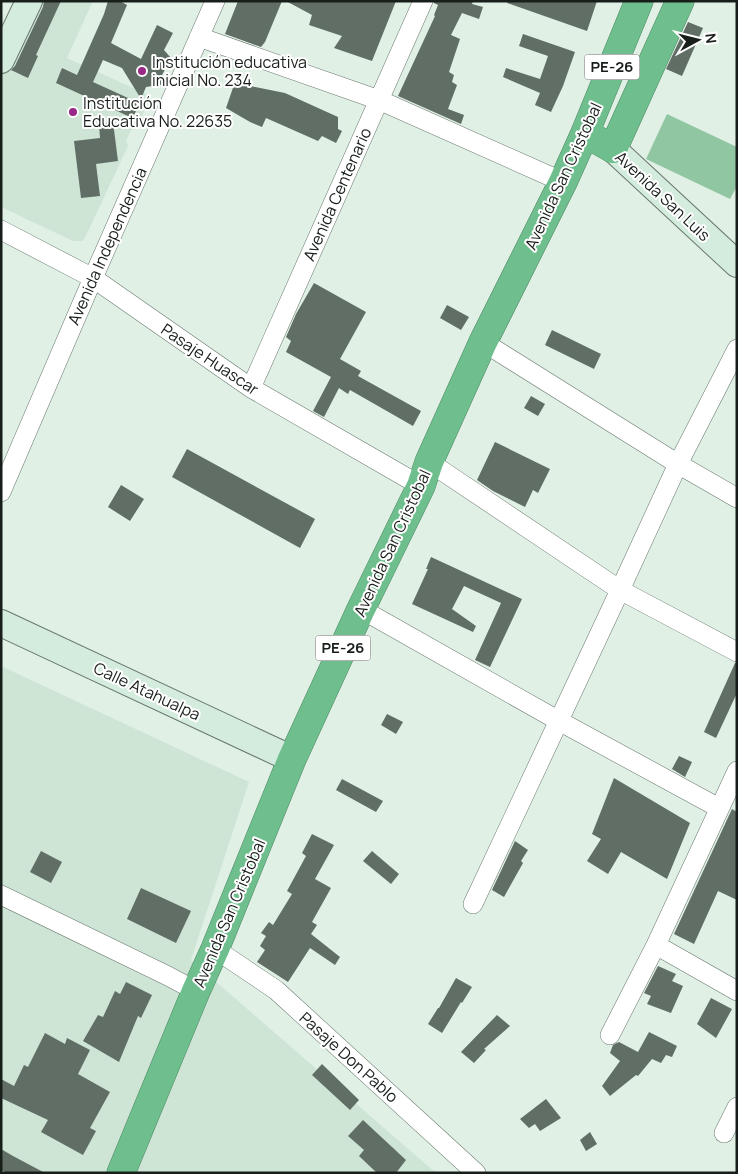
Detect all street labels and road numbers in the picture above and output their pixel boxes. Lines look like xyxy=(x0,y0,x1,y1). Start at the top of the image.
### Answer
road number: PE-26 xyxy=(584,54,640,80)
street label: Avenida San Cristobal xyxy=(519,99,607,253)
street label: Avenida Centenario xyxy=(298,124,376,264)
street label: Avenida San Luis xyxy=(611,146,715,246)
street label: Avenida Independencia xyxy=(62,164,152,328)
street label: Pasaje Huascar xyxy=(157,318,263,400)
street label: Avenida San Cristobal xyxy=(348,466,436,620)
road number: PE-26 xyxy=(316,636,370,660)
street label: Calle Atahualpa xyxy=(90,657,204,725)
street label: Avenida San Cristobal xyxy=(188,835,270,991)
street label: Pasaje Don Pablo xyxy=(295,1007,403,1107)

